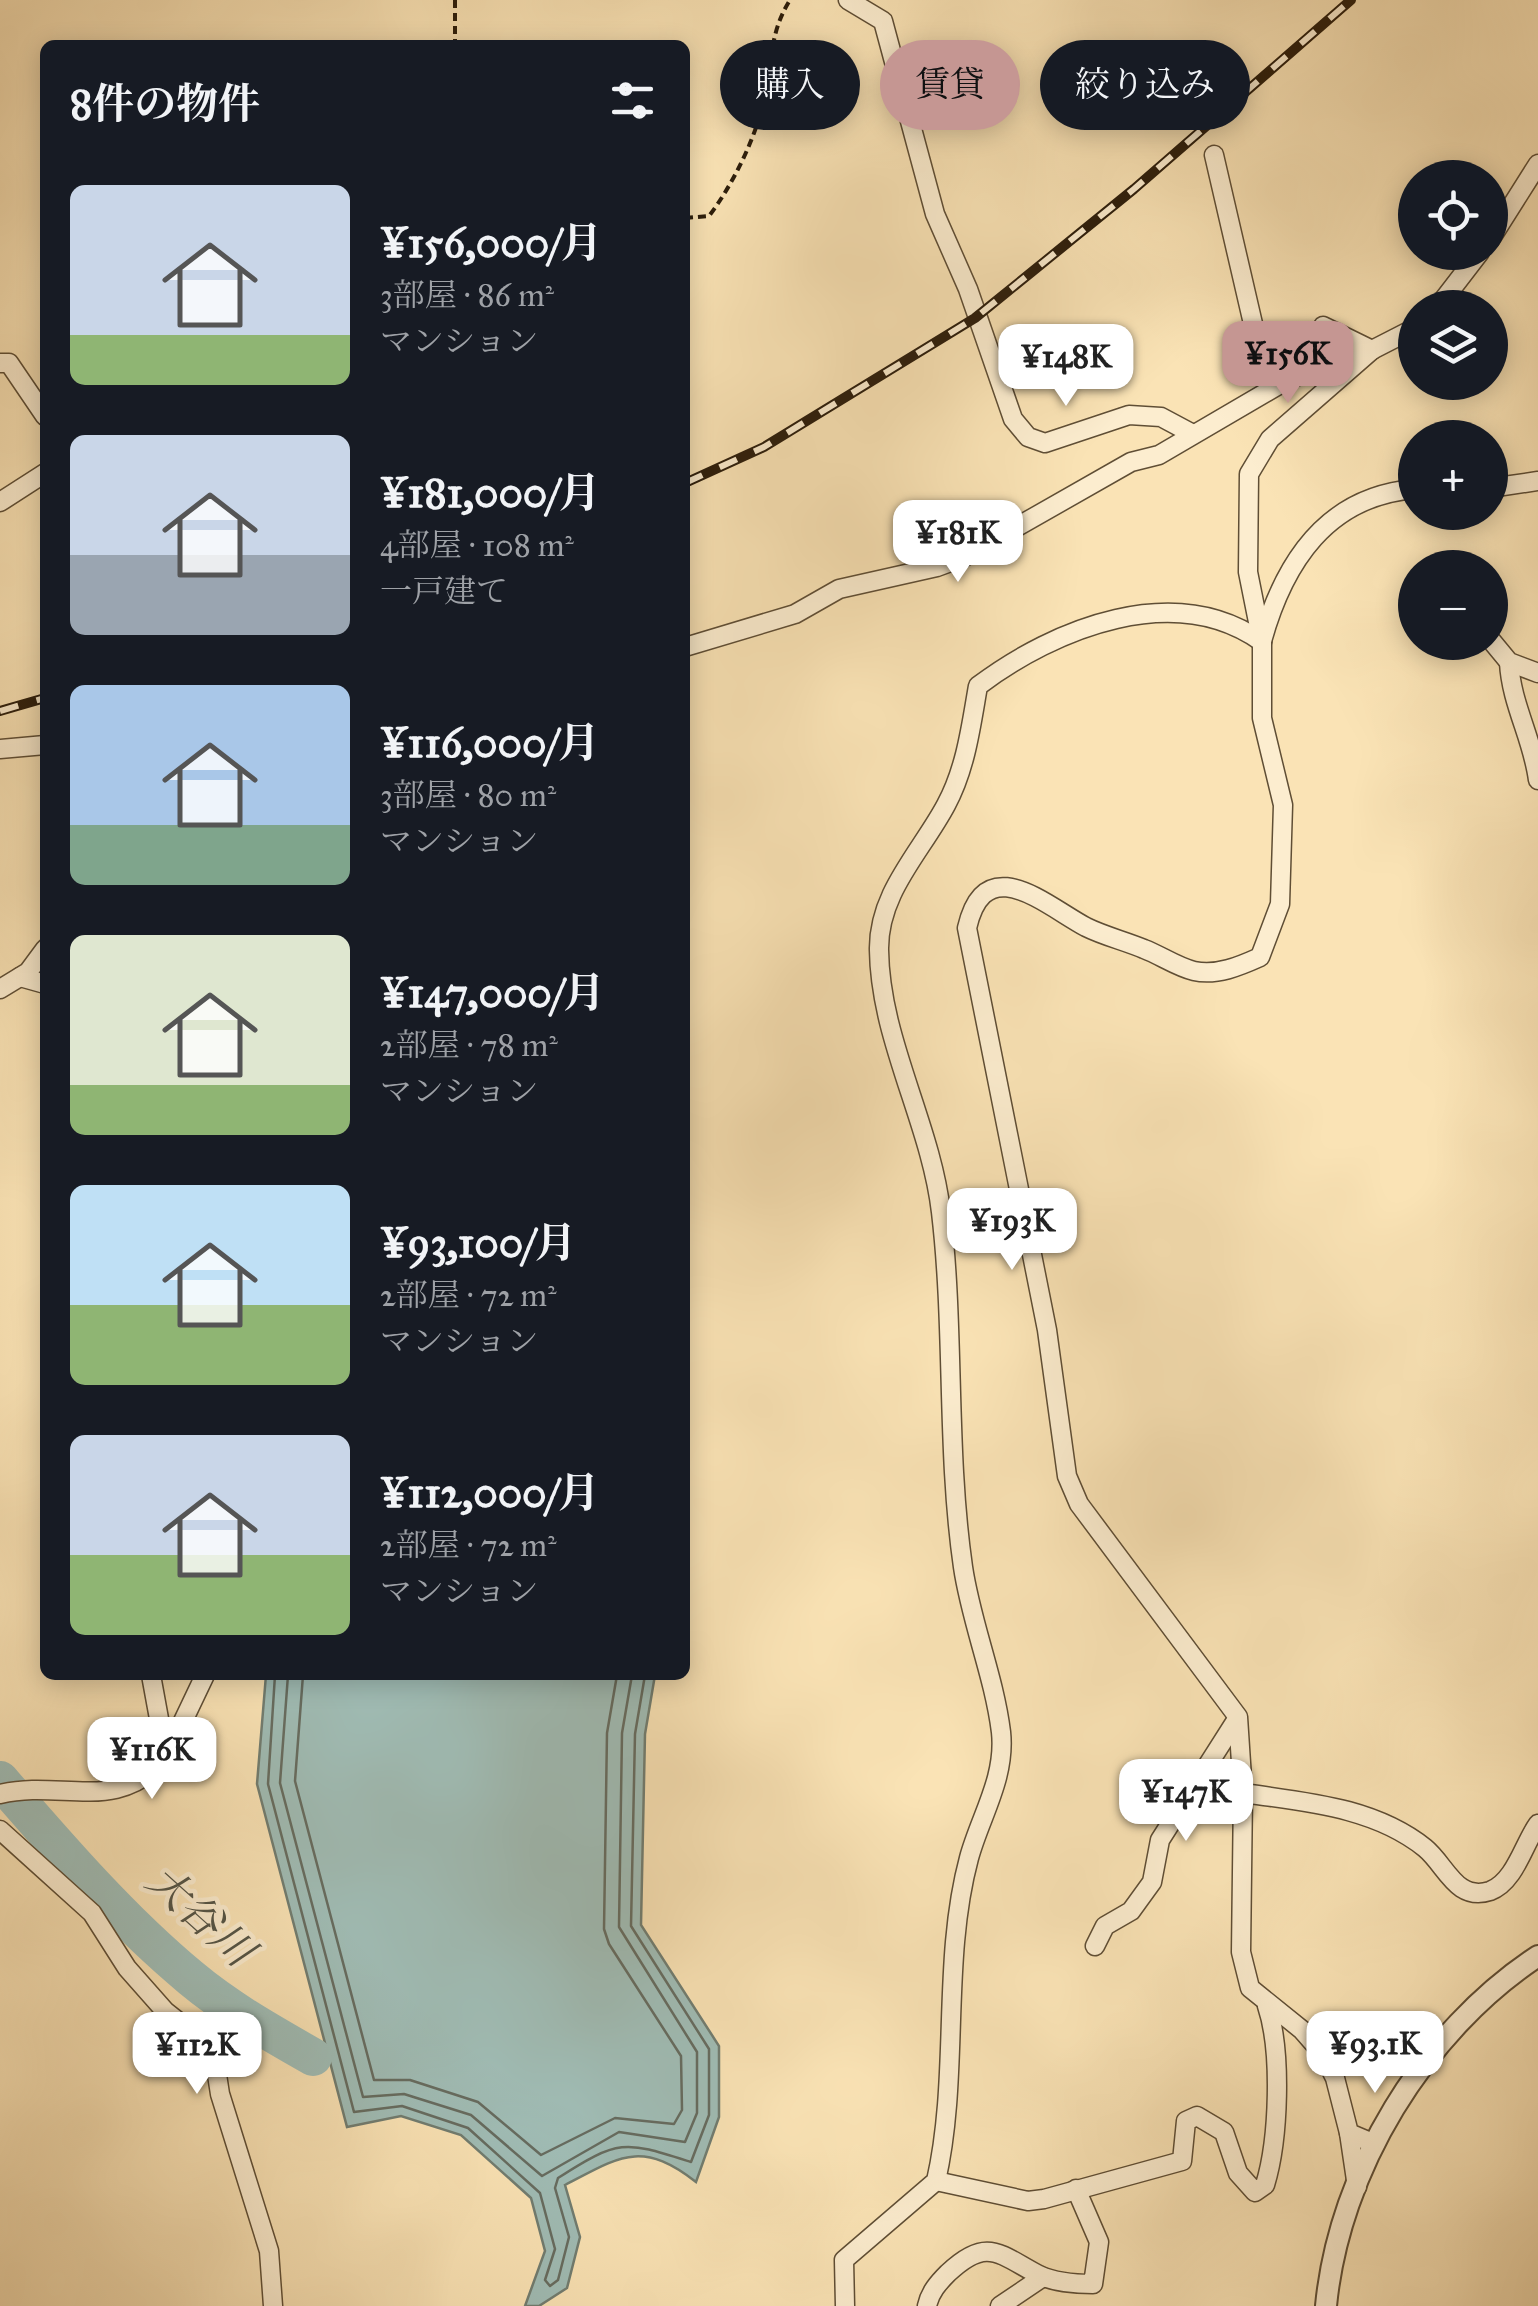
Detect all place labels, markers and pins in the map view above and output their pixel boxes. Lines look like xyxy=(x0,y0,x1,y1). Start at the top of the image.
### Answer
pin: ¥156K xyxy=(1218,321,1358,406)
pin: ¥148K xyxy=(996,324,1136,409)
pin: ¥181K xyxy=(888,500,1028,585)
pin: ¥193K xyxy=(942,1188,1082,1273)
pin: ¥116K xyxy=(82,1717,222,1802)
pin: ¥147K xyxy=(1116,1759,1256,1844)
pin: ¥93.1K xyxy=(1294,2011,1456,2096)
pin: ¥112K xyxy=(127,2012,267,2097)

